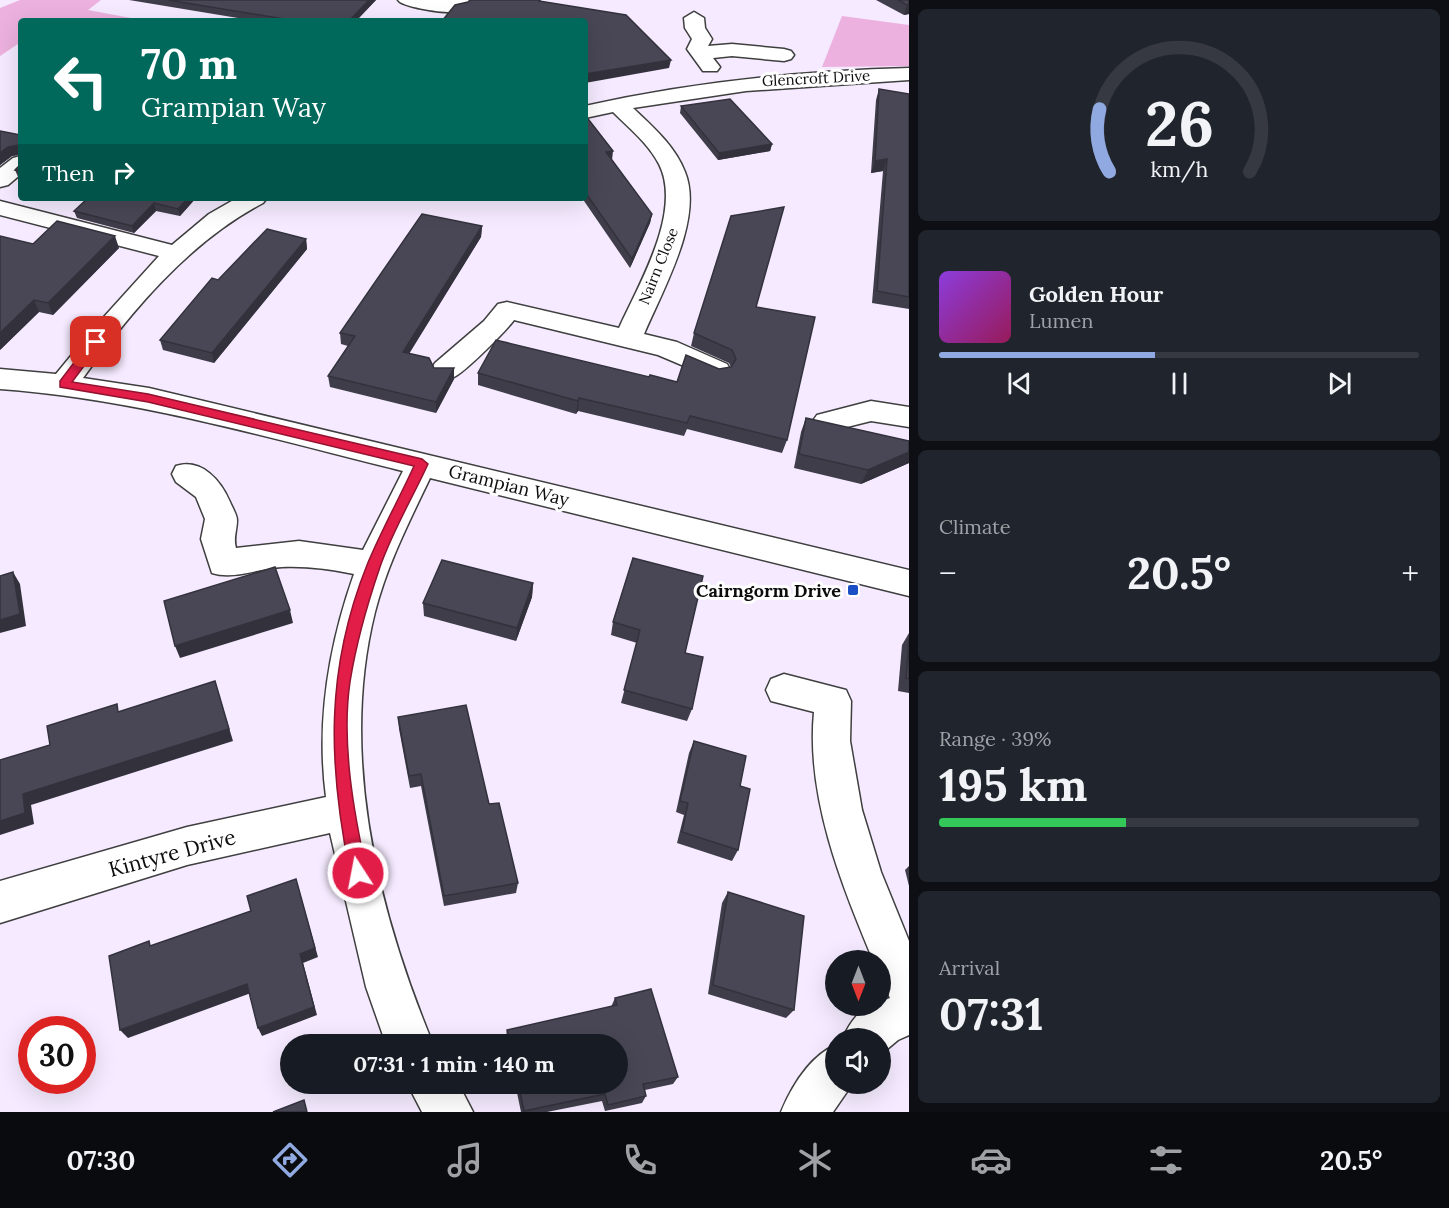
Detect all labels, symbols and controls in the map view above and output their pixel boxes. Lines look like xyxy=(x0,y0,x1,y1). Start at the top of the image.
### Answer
text: 70 m xyxy=(141,37,237,91)
icon: left xyxy=(42,42,120,120)
street label: Glencroft Drive xyxy=(761,66,871,90)
text: 26 xyxy=(1144,83,1214,163)
text: Grampian Way xyxy=(141,90,326,124)
text: km/h xyxy=(1150,155,1208,183)
icon: right xyxy=(107,156,140,189)
text: Then xyxy=(42,159,95,187)
street label: Nairn Close xyxy=(634,225,682,307)
text: Golden Hour xyxy=(1029,280,1163,308)
text: Lumen xyxy=(1029,308,1093,333)
pin xyxy=(70,316,121,367)
icon: arrive xyxy=(79,325,112,358)
icon: previous xyxy=(1003,367,1036,400)
icon: pause xyxy=(1163,367,1196,400)
icon: next xyxy=(1323,367,1356,400)
street label: Grampian Way xyxy=(446,459,572,511)
text: Climate xyxy=(939,514,1011,539)
text: 20.5° xyxy=(1127,544,1231,601)
text: − xyxy=(939,552,957,594)
text: + xyxy=(1401,552,1419,594)
place label: Cairngorm Drive xyxy=(696,579,841,602)
marker: Cairngorm Drive xyxy=(846,583,860,597)
text: Range · 39% xyxy=(939,726,1051,751)
text: 195 km xyxy=(939,756,1087,813)
street label: Kintyre Drive xyxy=(106,823,238,883)
position arrow xyxy=(326,841,390,905)
north arrow xyxy=(825,950,891,1016)
map controls xyxy=(825,950,891,1094)
text: Arrival xyxy=(939,955,1000,980)
text: 07:31 xyxy=(939,985,1043,1042)
speed limit sign: 30 xyxy=(18,1016,96,1094)
button: sound xyxy=(825,1028,891,1094)
text: 07:31 · 1 min · 140 m xyxy=(353,1050,555,1078)
icon: directions xyxy=(269,1139,311,1181)
icon: music xyxy=(444,1139,486,1181)
icon: phone xyxy=(619,1139,661,1181)
icon: climate xyxy=(794,1139,836,1181)
icon: car xyxy=(970,1139,1012,1181)
icon: filters xyxy=(1145,1139,1187,1181)
text: 07:30 xyxy=(67,1143,136,1177)
text: 20.5° xyxy=(1320,1143,1382,1177)

